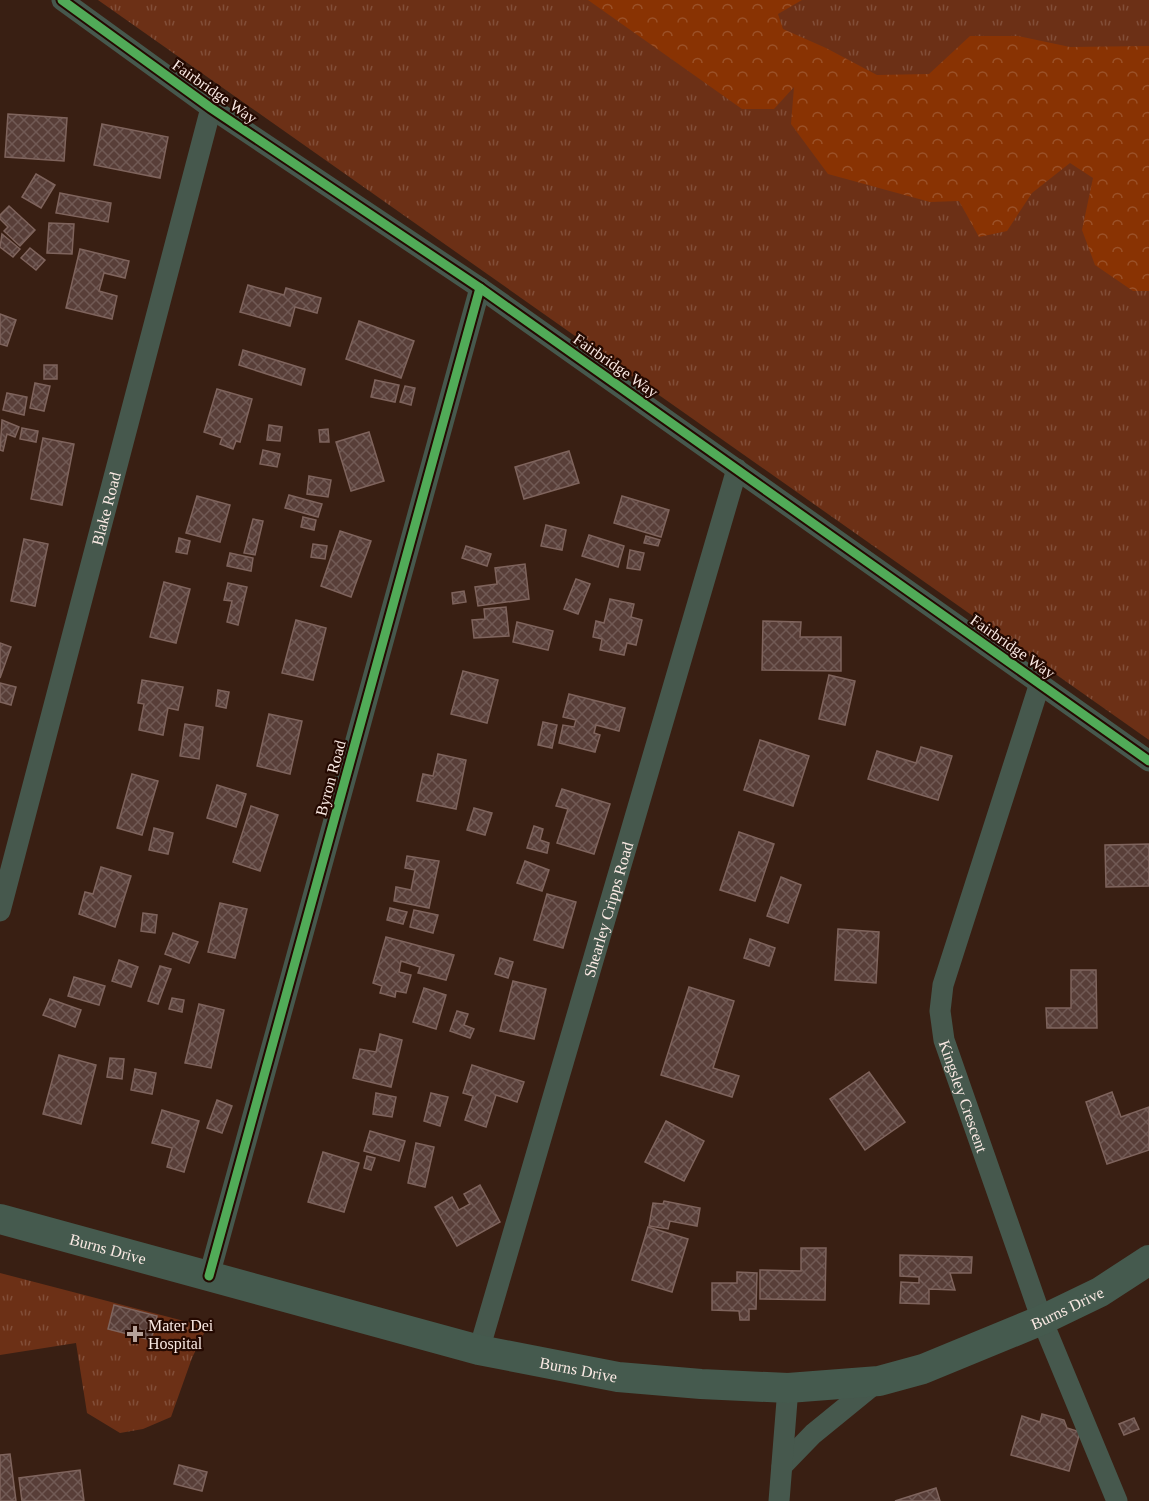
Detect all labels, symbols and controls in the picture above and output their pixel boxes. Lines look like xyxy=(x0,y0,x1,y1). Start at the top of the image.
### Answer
street label: Fairbridge Way xyxy=(169,56,260,128)
street label: Fairbridge Way xyxy=(570,330,661,402)
street label: Blake Road xyxy=(88,470,124,547)
street label: Fairbridge Way xyxy=(967,611,1058,683)
street label: Byron Road xyxy=(312,738,350,818)
street label: Shearley Cripps Road xyxy=(581,840,636,979)
street label: Kingsley Crescent xyxy=(936,1038,991,1155)
street label: Burns Drive xyxy=(68,1230,148,1268)
street label: Burns Drive xyxy=(1028,1284,1106,1333)
place label: Mater Dei Hospital xyxy=(148,1317,214,1353)
marker: Mater Dei Hospital xyxy=(126,1325,144,1343)
street label: Burns Drive xyxy=(538,1354,619,1386)

